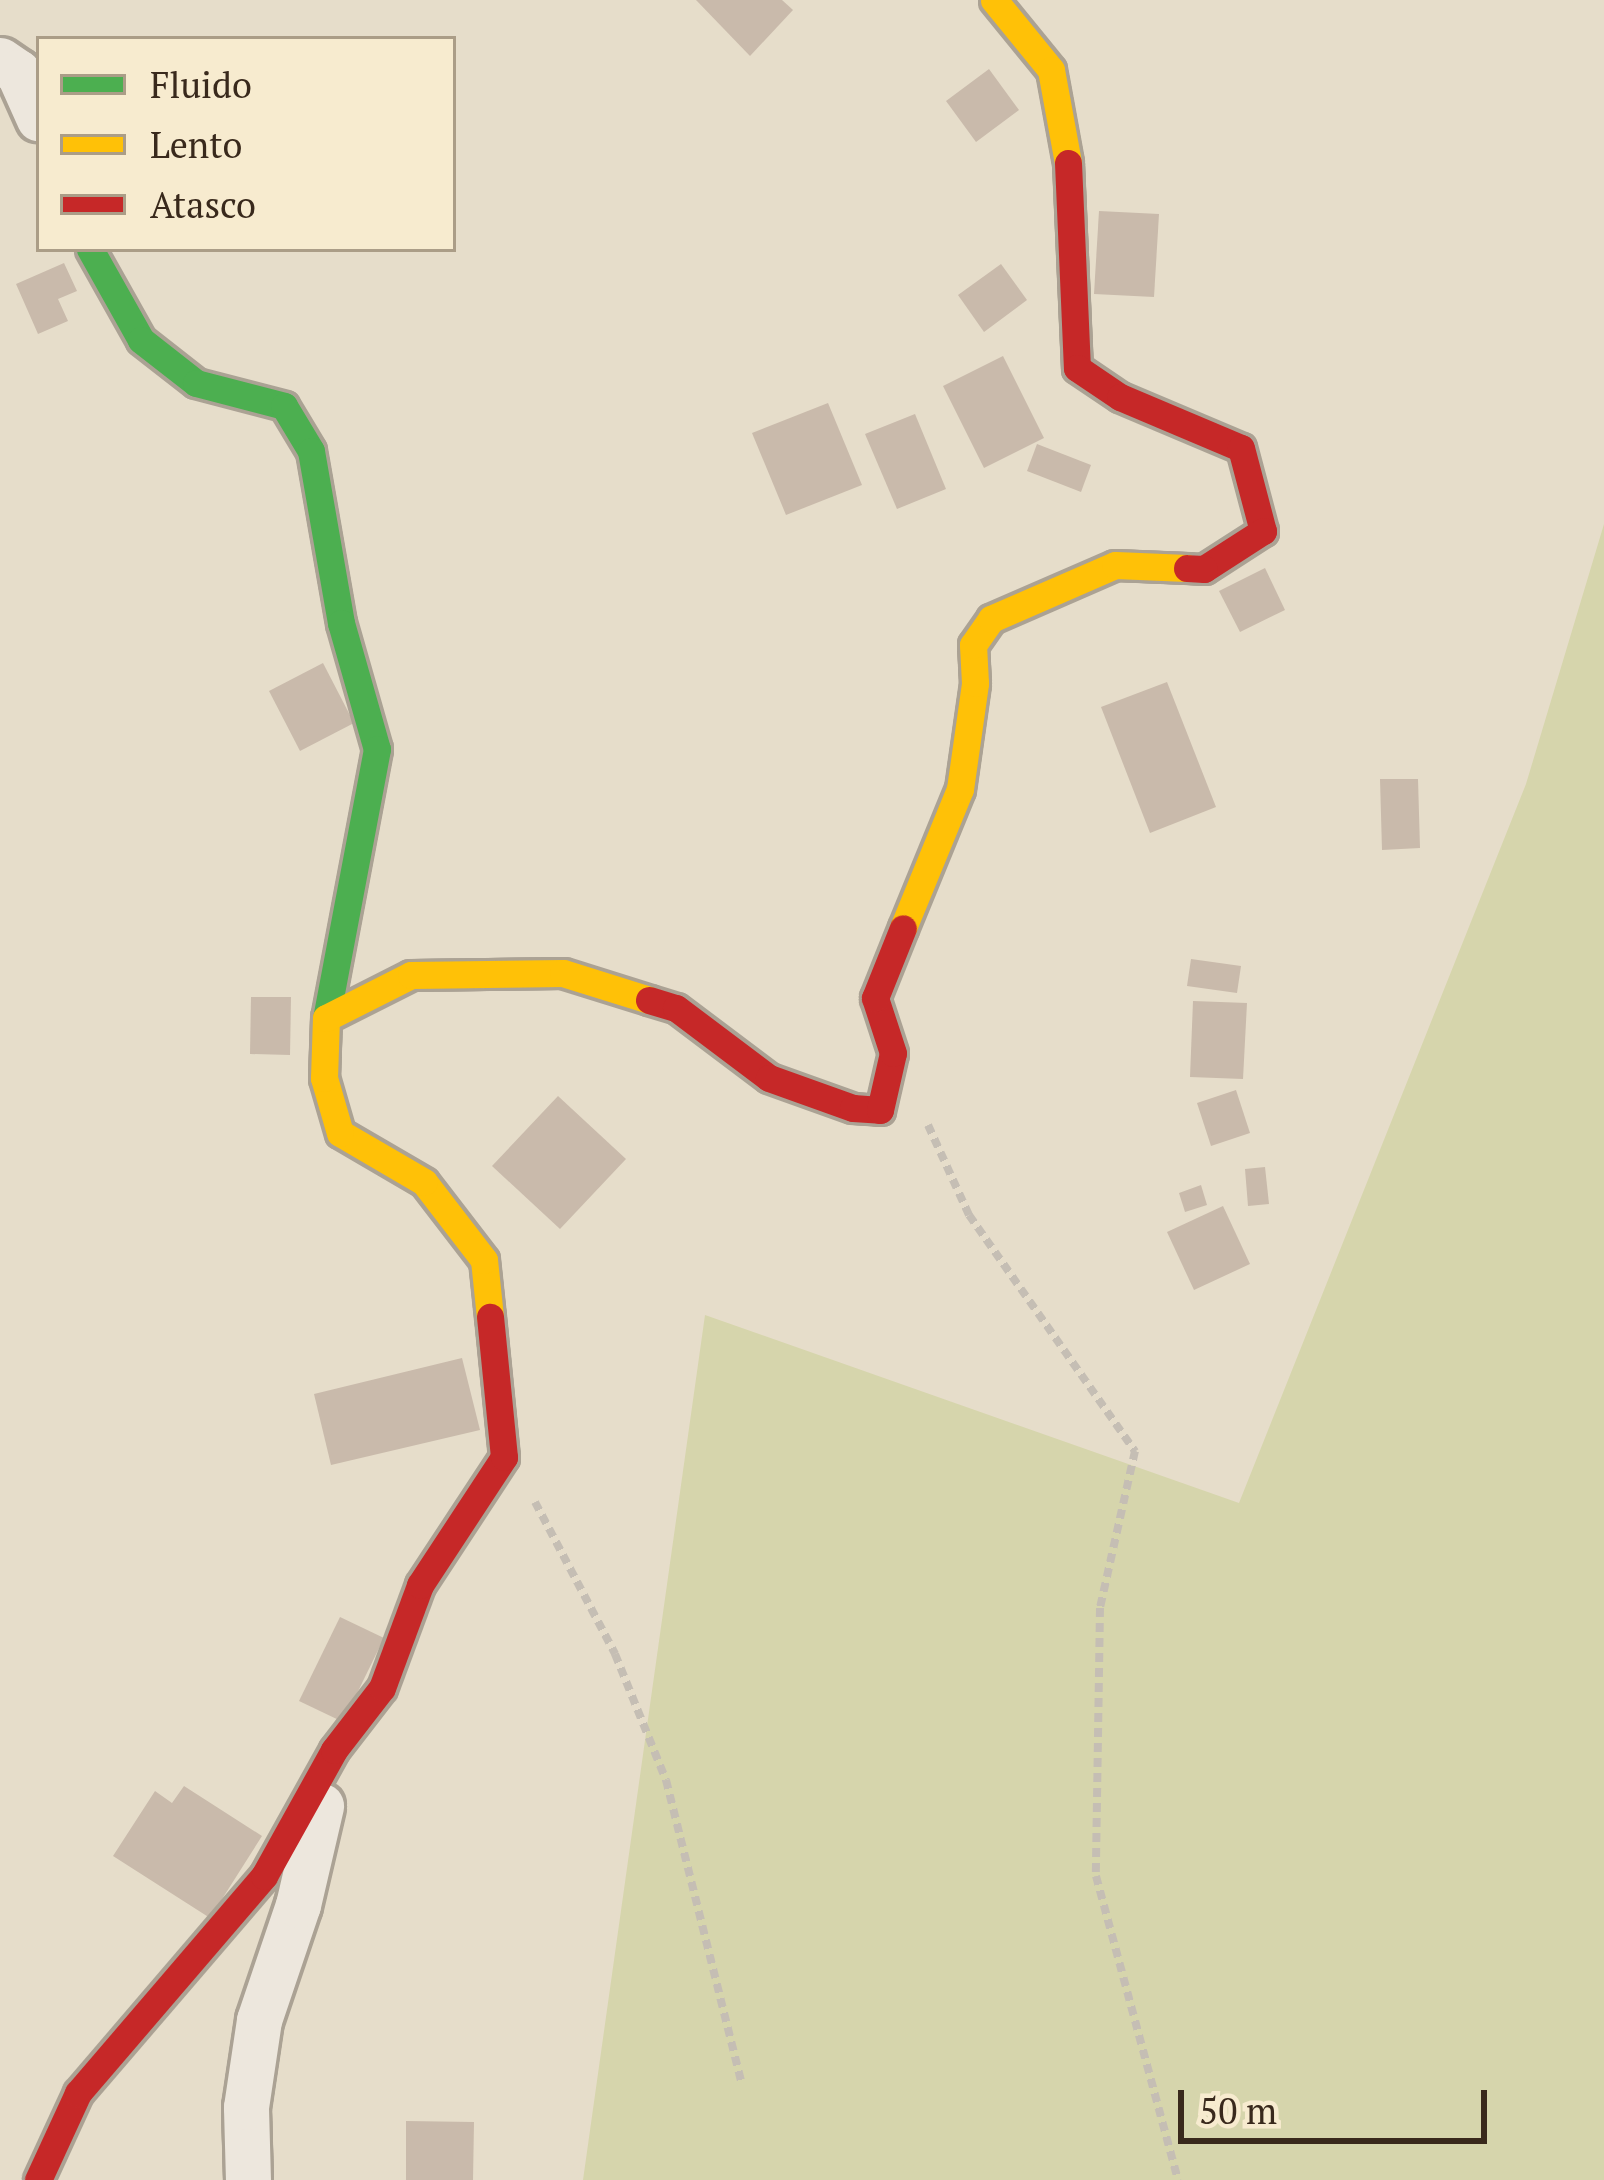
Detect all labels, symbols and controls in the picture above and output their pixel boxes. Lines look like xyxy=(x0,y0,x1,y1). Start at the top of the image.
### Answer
legend xyxy=(36,36,456,252)
text: Fluido xyxy=(150,61,252,108)
text: Lento xyxy=(150,121,243,168)
text: Atasco xyxy=(150,181,256,228)
scale bar xyxy=(1184,2066,1493,2140)
text: 50 m xyxy=(1199,2087,1277,2134)

